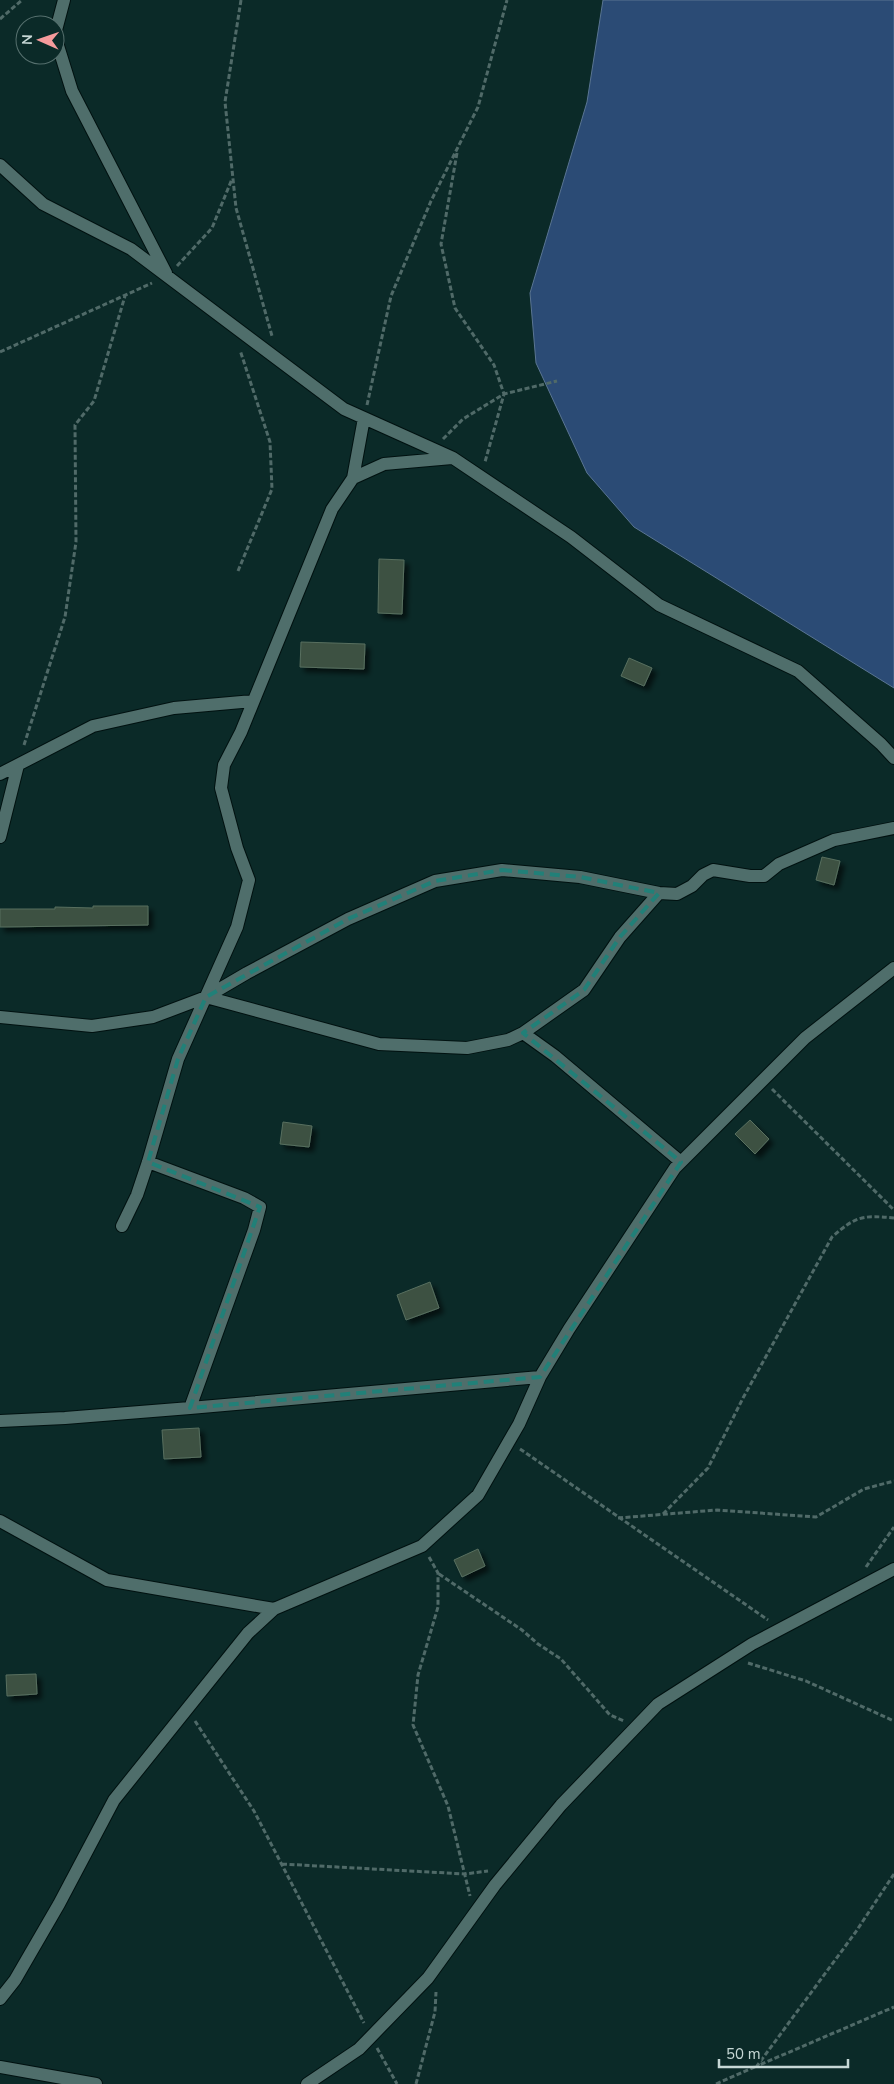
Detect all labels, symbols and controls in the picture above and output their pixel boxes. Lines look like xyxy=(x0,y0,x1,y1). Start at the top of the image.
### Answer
north arrow xyxy=(15,15,65,65)
text: N xyxy=(18,34,37,45)
scale bar xyxy=(719,2036,848,2068)
text: 50 m xyxy=(726,2044,761,2064)

